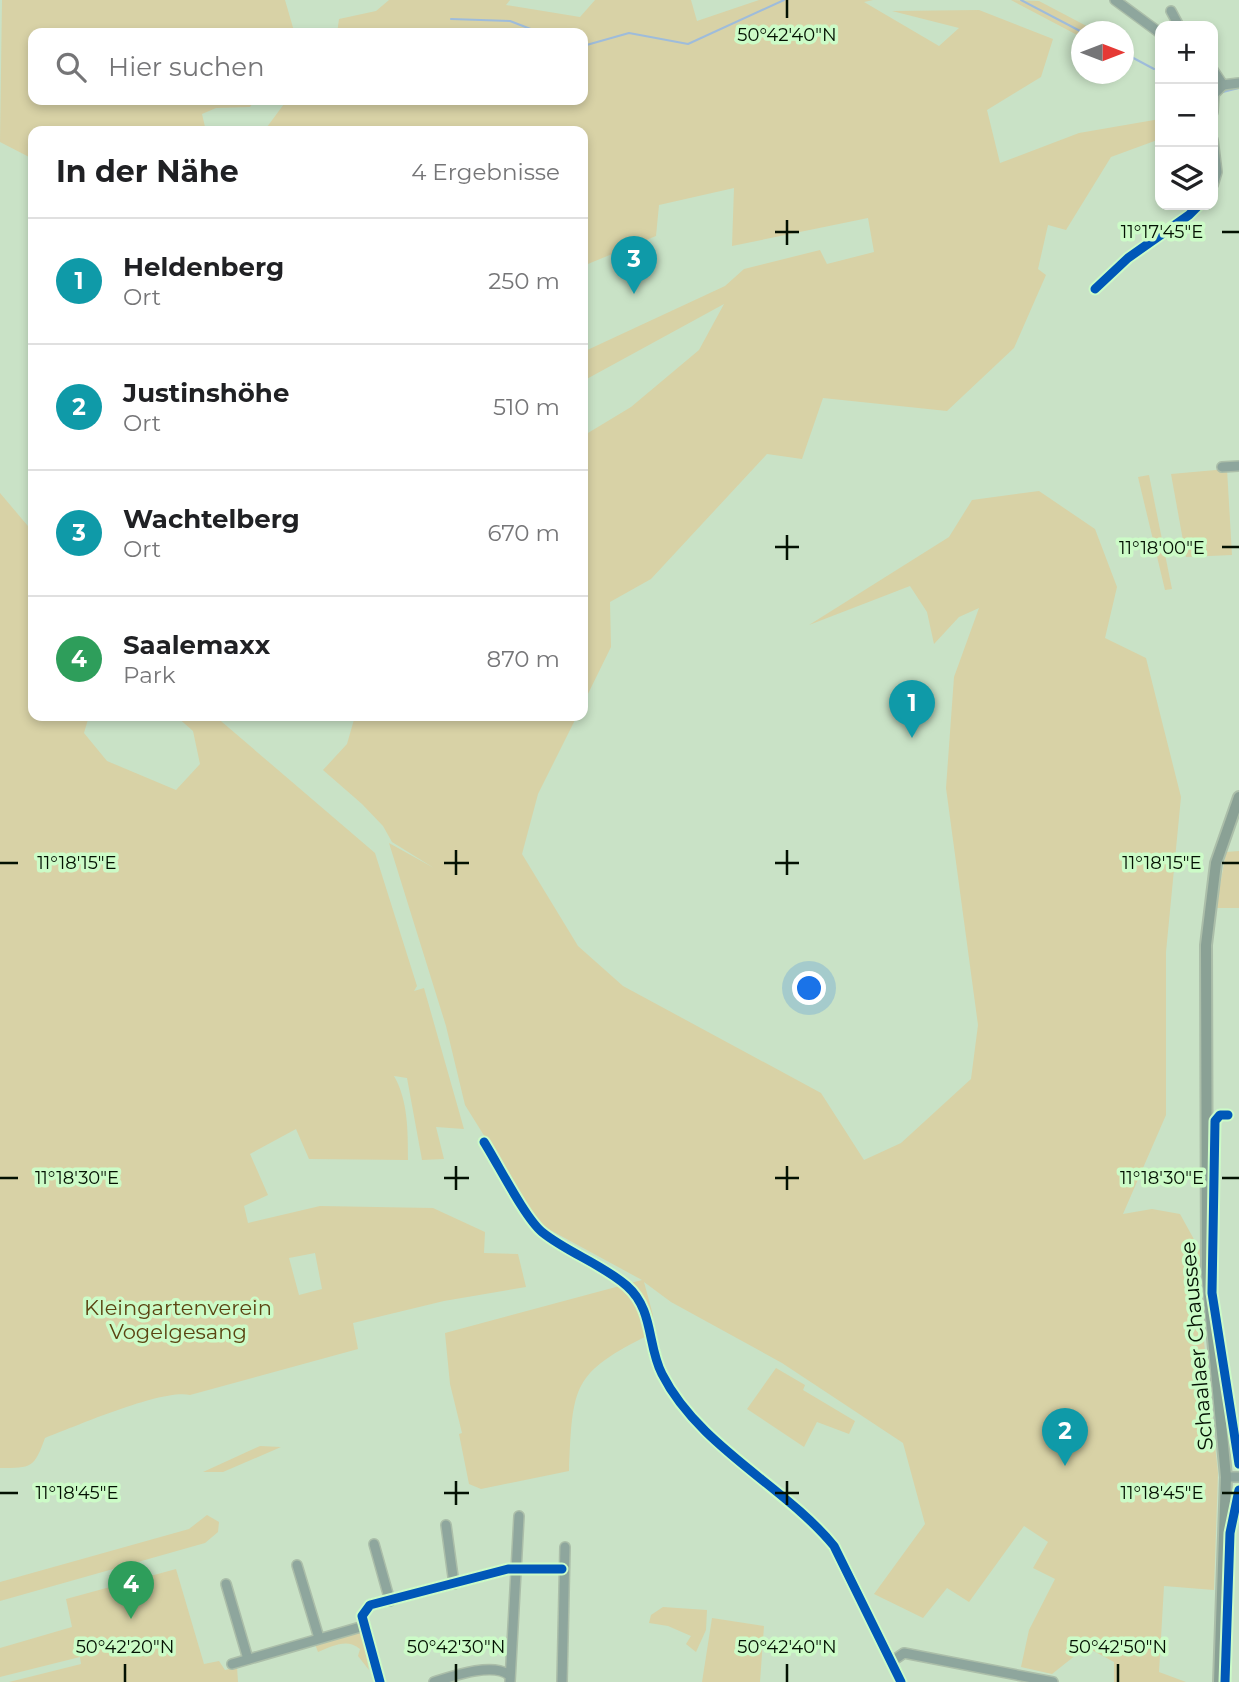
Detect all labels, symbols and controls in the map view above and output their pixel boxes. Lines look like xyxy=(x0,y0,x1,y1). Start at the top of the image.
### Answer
north arrow xyxy=(1071,21,1134,84)
map controls xyxy=(1155,21,1218,210)
button: + xyxy=(1155,21,1218,84)
text: 50°42'40"N xyxy=(737,24,837,46)
search box xyxy=(28,28,588,105)
icon: search xyxy=(52,48,90,86)
text: Hier suchen xyxy=(108,51,265,83)
button: − xyxy=(1155,84,1218,147)
button: layers xyxy=(1155,147,1218,210)
text: In der Nähe xyxy=(56,153,239,190)
text: 4 Ergebnisse xyxy=(411,158,560,186)
text: 11°17'45"E xyxy=(1121,221,1203,243)
pin: 3 xyxy=(611,236,657,294)
text: Heldenberg xyxy=(123,251,284,283)
text: 1 xyxy=(74,267,84,295)
text: 250 m xyxy=(488,267,560,295)
text: Ort xyxy=(123,283,161,311)
text: Justinshöhe xyxy=(123,377,289,409)
text: 2 xyxy=(72,393,86,421)
text: 510 m xyxy=(493,393,560,421)
text: Ort xyxy=(123,409,161,437)
text: Wachtelberg xyxy=(123,503,300,535)
text: 3 xyxy=(72,519,86,547)
text: 670 m xyxy=(487,519,560,547)
text: Ort xyxy=(123,535,161,563)
text: 11°18'00"E xyxy=(1119,537,1205,559)
text: Saalemaxx xyxy=(123,629,270,661)
text: 4 xyxy=(71,645,87,673)
text: 870 m xyxy=(487,645,560,673)
text: Park xyxy=(123,661,176,689)
pin: 1 xyxy=(889,680,935,738)
text: 11°18'15"E xyxy=(37,852,117,874)
text: 11°18'15"E xyxy=(1122,852,1202,874)
your location xyxy=(792,971,826,1005)
text: 11°18'30"E xyxy=(35,1167,119,1189)
text: 11°18'30"E xyxy=(1120,1167,1204,1189)
street label: Schaalaer Chaussee xyxy=(1175,1241,1218,1452)
park label: Kleingartenverein Vogelgesang xyxy=(84,1295,272,1344)
pin: 2 xyxy=(1042,1408,1088,1466)
text: 11°18'45"E xyxy=(35,1482,119,1504)
text: 11°18'45"E xyxy=(1120,1482,1204,1504)
pin: 4 xyxy=(108,1561,154,1619)
text: 50°42'20"N xyxy=(76,1636,174,1658)
text: 50°42'30"N xyxy=(407,1636,505,1658)
text: 50°42'40"N xyxy=(737,1636,837,1658)
text: 50°42'50"N xyxy=(1069,1636,1167,1658)

